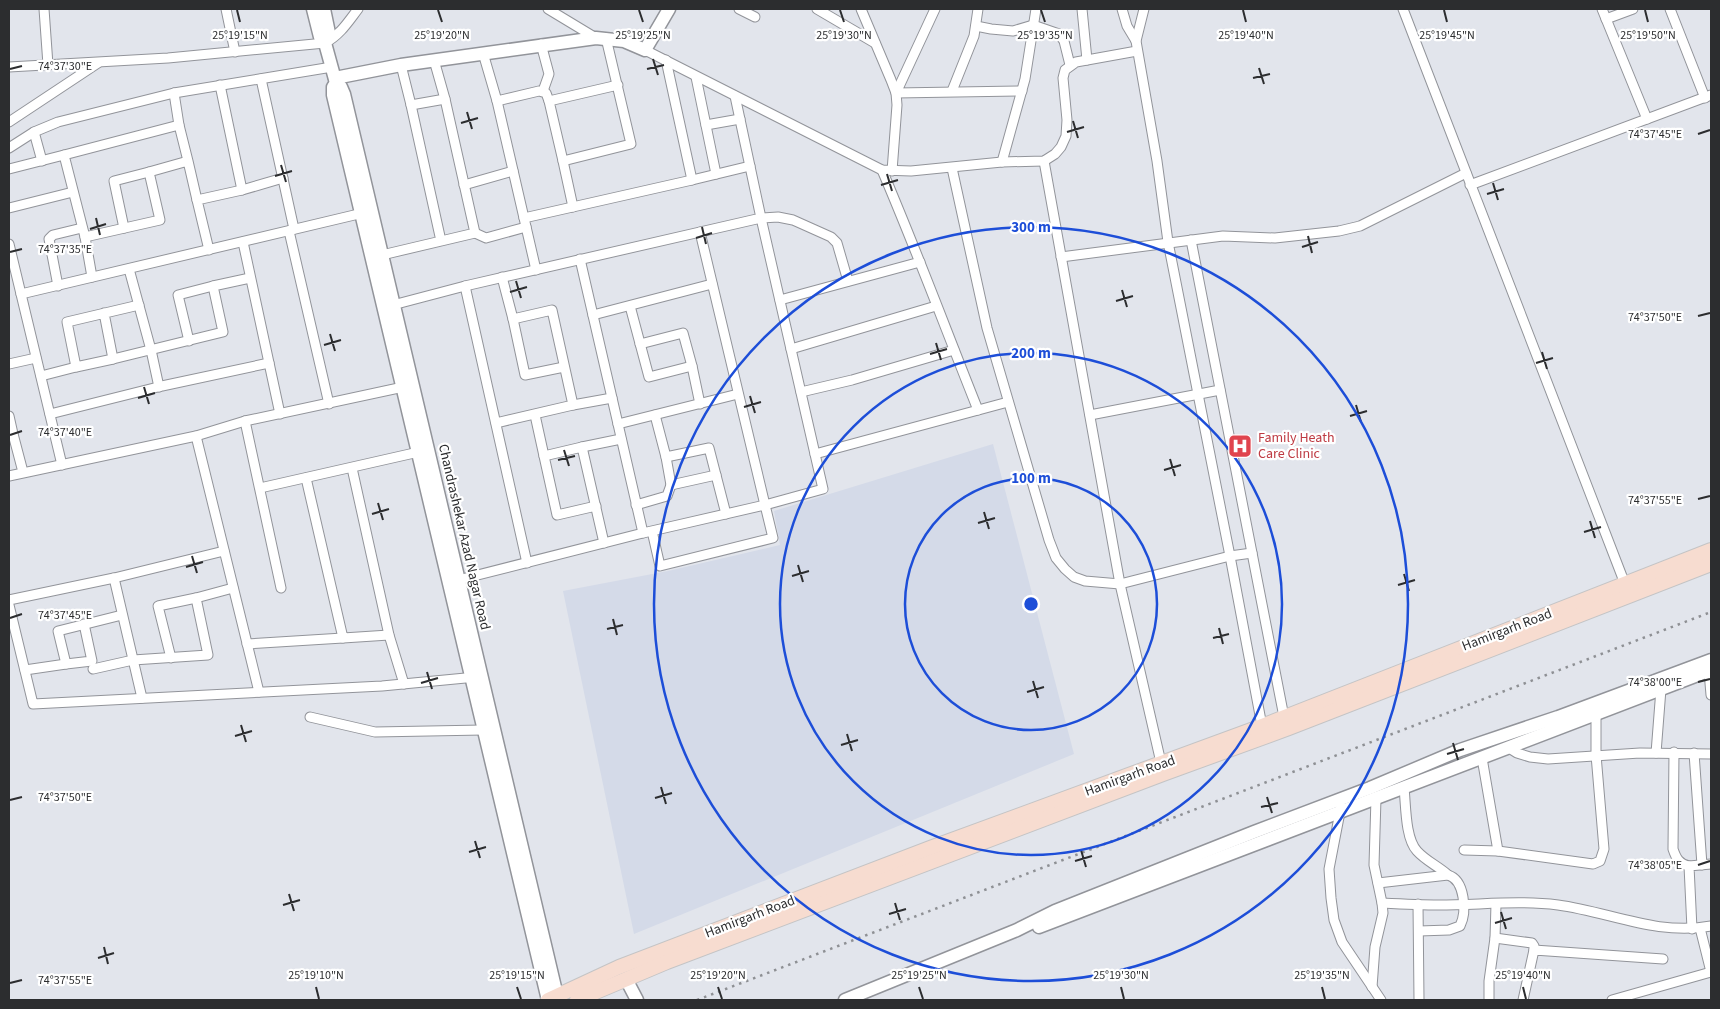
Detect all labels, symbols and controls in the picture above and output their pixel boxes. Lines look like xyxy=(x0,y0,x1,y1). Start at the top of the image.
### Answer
text: 25°19'15"N xyxy=(212,27,268,44)
text: 25°19'20"N xyxy=(414,27,470,44)
text: 25°19'25"N xyxy=(615,27,671,44)
text: 25°19'30"N xyxy=(816,27,872,44)
text: 25°19'35"N xyxy=(1017,27,1073,44)
text: 25°19'40"N xyxy=(1218,27,1274,44)
text: 25°19'45"N xyxy=(1419,27,1475,44)
text: 25°19'50"N xyxy=(1620,27,1676,44)
text: 74°37'30"E xyxy=(38,58,92,75)
text: 74°37'45"E xyxy=(1628,126,1682,143)
text: 300 m xyxy=(1011,217,1051,238)
text: 74°37'35"E xyxy=(38,241,92,258)
text: 74°37'50"E xyxy=(1628,309,1682,326)
text: 200 m xyxy=(1011,343,1051,364)
text: 74°37'40"E xyxy=(38,424,92,441)
place label: Family Heath Care Clinic xyxy=(1258,428,1335,464)
hospital icon: Family Heath Care Clinic xyxy=(1227,433,1253,459)
street label: Chandrashekar Azad Nagar Road xyxy=(433,442,495,632)
text: 100 m xyxy=(1011,468,1051,489)
text: 74°37'55"E xyxy=(1628,492,1682,509)
centre of rings xyxy=(1022,595,1040,613)
street label: Hamirgarh Road xyxy=(1459,604,1555,656)
text: 74°37'45"E xyxy=(38,607,92,624)
text: 74°38'00"E xyxy=(1628,674,1682,691)
street label: Hamirgarh Road xyxy=(1082,750,1178,802)
text: 74°37'50"E xyxy=(38,789,92,806)
text: 74°38'05"E xyxy=(1628,857,1682,874)
street label: Hamirgarh Road xyxy=(702,891,798,943)
text: 25°19'10"N xyxy=(288,967,344,984)
text: 25°19'15"N xyxy=(489,967,545,984)
text: 25°19'20"N xyxy=(690,967,746,984)
text: 25°19'25"N xyxy=(891,967,947,984)
text: 25°19'30"N xyxy=(1093,967,1149,984)
text: 25°19'35"N xyxy=(1294,967,1350,984)
text: 25°19'40"N xyxy=(1495,967,1551,984)
text: 74°37'55"E xyxy=(38,972,92,989)

